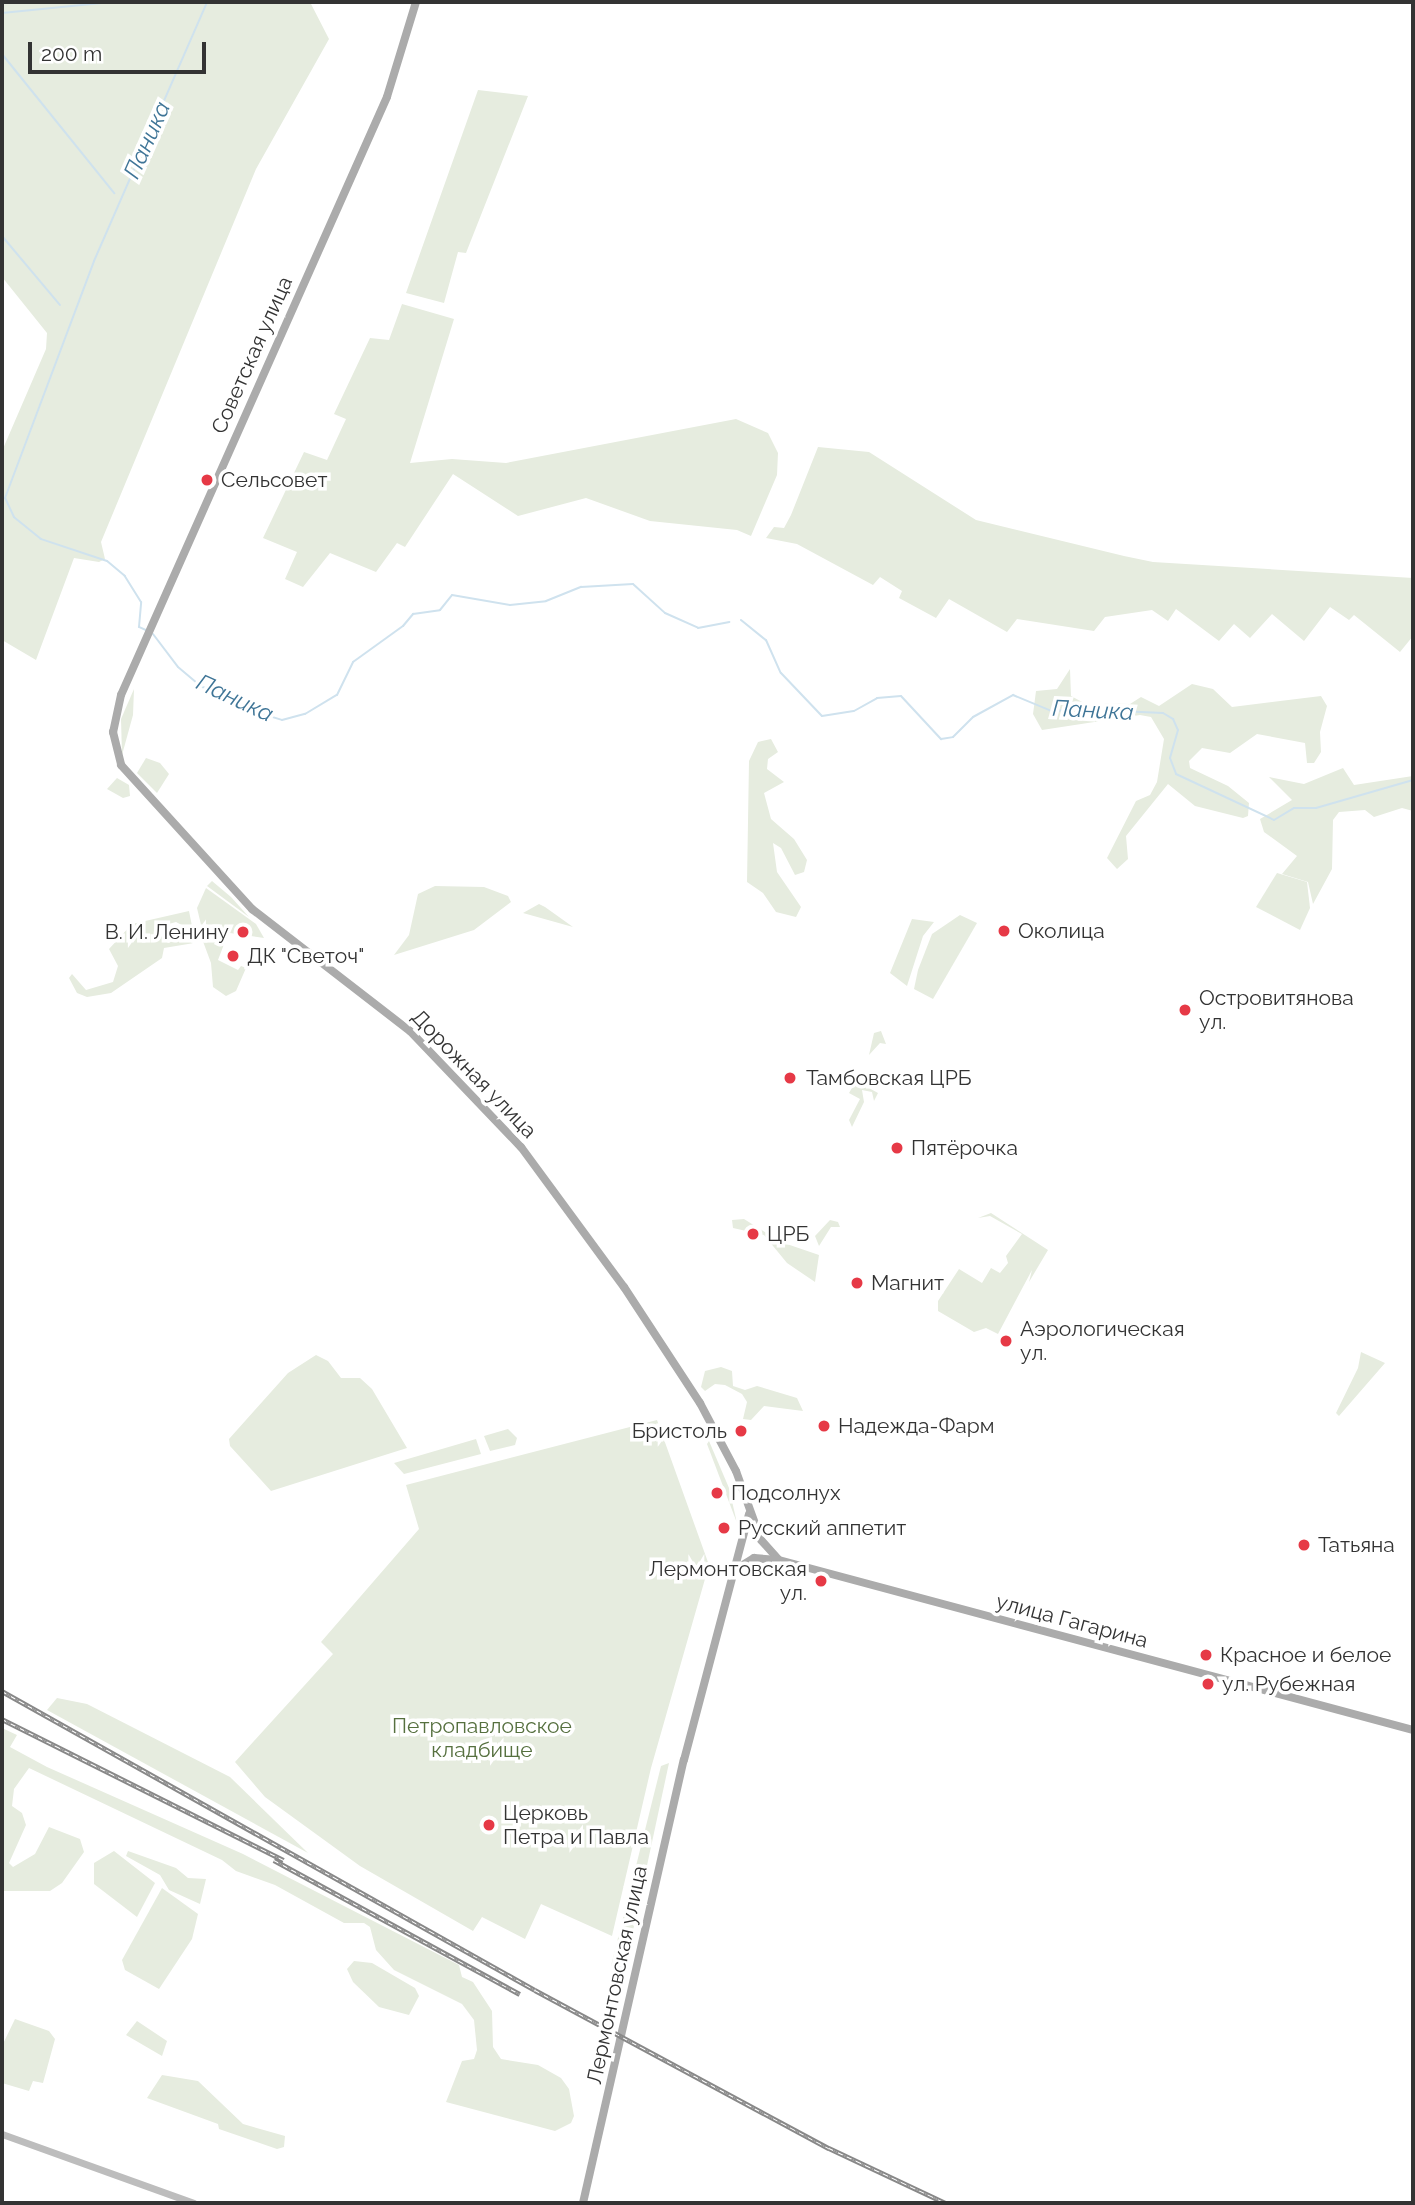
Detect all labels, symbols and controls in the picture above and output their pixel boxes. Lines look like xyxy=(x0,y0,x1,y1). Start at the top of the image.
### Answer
scale bar xyxy=(32,28,210,72)
text: 200 m xyxy=(41,41,102,66)
water label: Паника xyxy=(118,97,176,183)
street label: Советская улица xyxy=(206,272,298,438)
place label: Сельсовет xyxy=(221,467,327,493)
marker: Сельсовет xyxy=(199,472,215,488)
water label: Паника xyxy=(192,668,278,728)
water label: Паника xyxy=(1052,694,1134,726)
place label: Околица xyxy=(1018,918,1105,944)
place label: В. И. Ленину xyxy=(105,919,229,945)
marker: Околица xyxy=(996,923,1012,939)
marker: В. И. Ленину xyxy=(235,924,251,940)
place label: ДК "Светоч" xyxy=(247,943,365,969)
marker: ДК "Светоч" xyxy=(225,948,241,964)
place label: Островитянова ул. xyxy=(1199,985,1354,1035)
marker: Островитянова ул. xyxy=(1177,1002,1193,1018)
street label: Дорожная улица xyxy=(406,1004,542,1144)
place label: Тамбовская ЦРБ xyxy=(806,1065,972,1091)
marker: Тамбовская ЦРБ xyxy=(780,1068,800,1088)
place label: Пятёрочка xyxy=(911,1135,1018,1161)
marker: Пятёрочка xyxy=(889,1140,905,1156)
place label: ЦРБ xyxy=(767,1221,809,1247)
marker: ЦРБ xyxy=(745,1226,761,1242)
place label: Магнит xyxy=(871,1270,944,1296)
marker: Магнит xyxy=(849,1275,865,1291)
place label: Аэрологическая ул. xyxy=(1020,1316,1185,1366)
marker: Аэрологическая ул. xyxy=(998,1333,1014,1349)
place label: Надежда-Фарм xyxy=(838,1413,994,1439)
place label: Бристоль xyxy=(632,1418,727,1444)
marker: Надежда-Фарм xyxy=(816,1418,832,1434)
marker: Бристоль xyxy=(733,1423,749,1439)
place label: Подсолнух xyxy=(731,1480,841,1506)
marker: Подсолнух xyxy=(709,1485,725,1501)
place label: Русский аппетит xyxy=(738,1515,906,1541)
marker: Русский аппетит xyxy=(716,1520,732,1536)
place label: Татьяна xyxy=(1318,1532,1395,1558)
marker: Татьяна xyxy=(1296,1537,1312,1553)
place label: Лермонтовская ул. xyxy=(649,1556,807,1606)
marker: Лермонтовская ул. xyxy=(813,1573,829,1589)
street label: улица Гагарина xyxy=(993,1589,1151,1653)
place label: Красное и белое xyxy=(1220,1642,1391,1668)
marker: Красное и белое xyxy=(1198,1647,1214,1663)
place label: ул. Рубежная xyxy=(1222,1671,1355,1697)
marker: ул. Рубежная xyxy=(1200,1676,1216,1692)
park label: Петропавловское кладбище xyxy=(392,1713,572,1763)
place label: Церковь Петра и Павла xyxy=(503,1800,649,1850)
marker: Церковь Петра и Павла xyxy=(481,1817,497,1833)
street label: Лермонтовская улица xyxy=(581,1863,653,2087)

